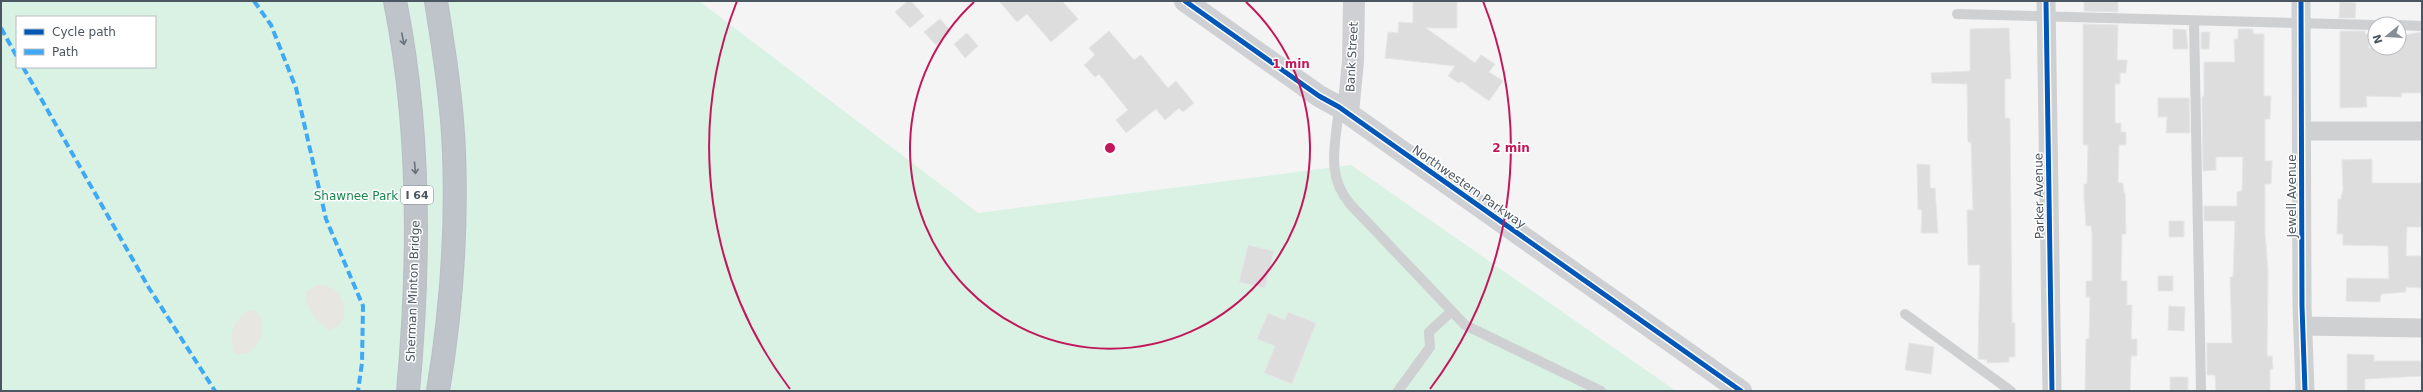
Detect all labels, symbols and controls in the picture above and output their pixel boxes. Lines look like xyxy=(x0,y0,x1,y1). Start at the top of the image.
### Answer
legend xyxy=(16,16,156,68)
north arrow xyxy=(2367,16,2407,56)
street label: Bank Street xyxy=(1343,21,1361,93)
text: Cycle path xyxy=(52,25,116,39)
one-way arrow xyxy=(399,32,407,45)
text: N xyxy=(2370,33,2386,45)
text: Path xyxy=(52,45,78,59)
text: 1 min xyxy=(1272,57,1310,71)
centre of rings xyxy=(1103,141,1117,155)
text: 2 min xyxy=(1492,141,1530,155)
street label: Northwestern Parkway xyxy=(1410,142,1528,232)
street label: Parker Avenue xyxy=(2031,153,2047,239)
street label: Jewell Avenue xyxy=(2285,154,2299,239)
one-way arrow xyxy=(411,162,418,175)
road number: I 64 xyxy=(401,186,433,204)
park label: Shawnee Park xyxy=(314,189,398,203)
street label: Sherman Minton Bridge xyxy=(404,220,422,362)

